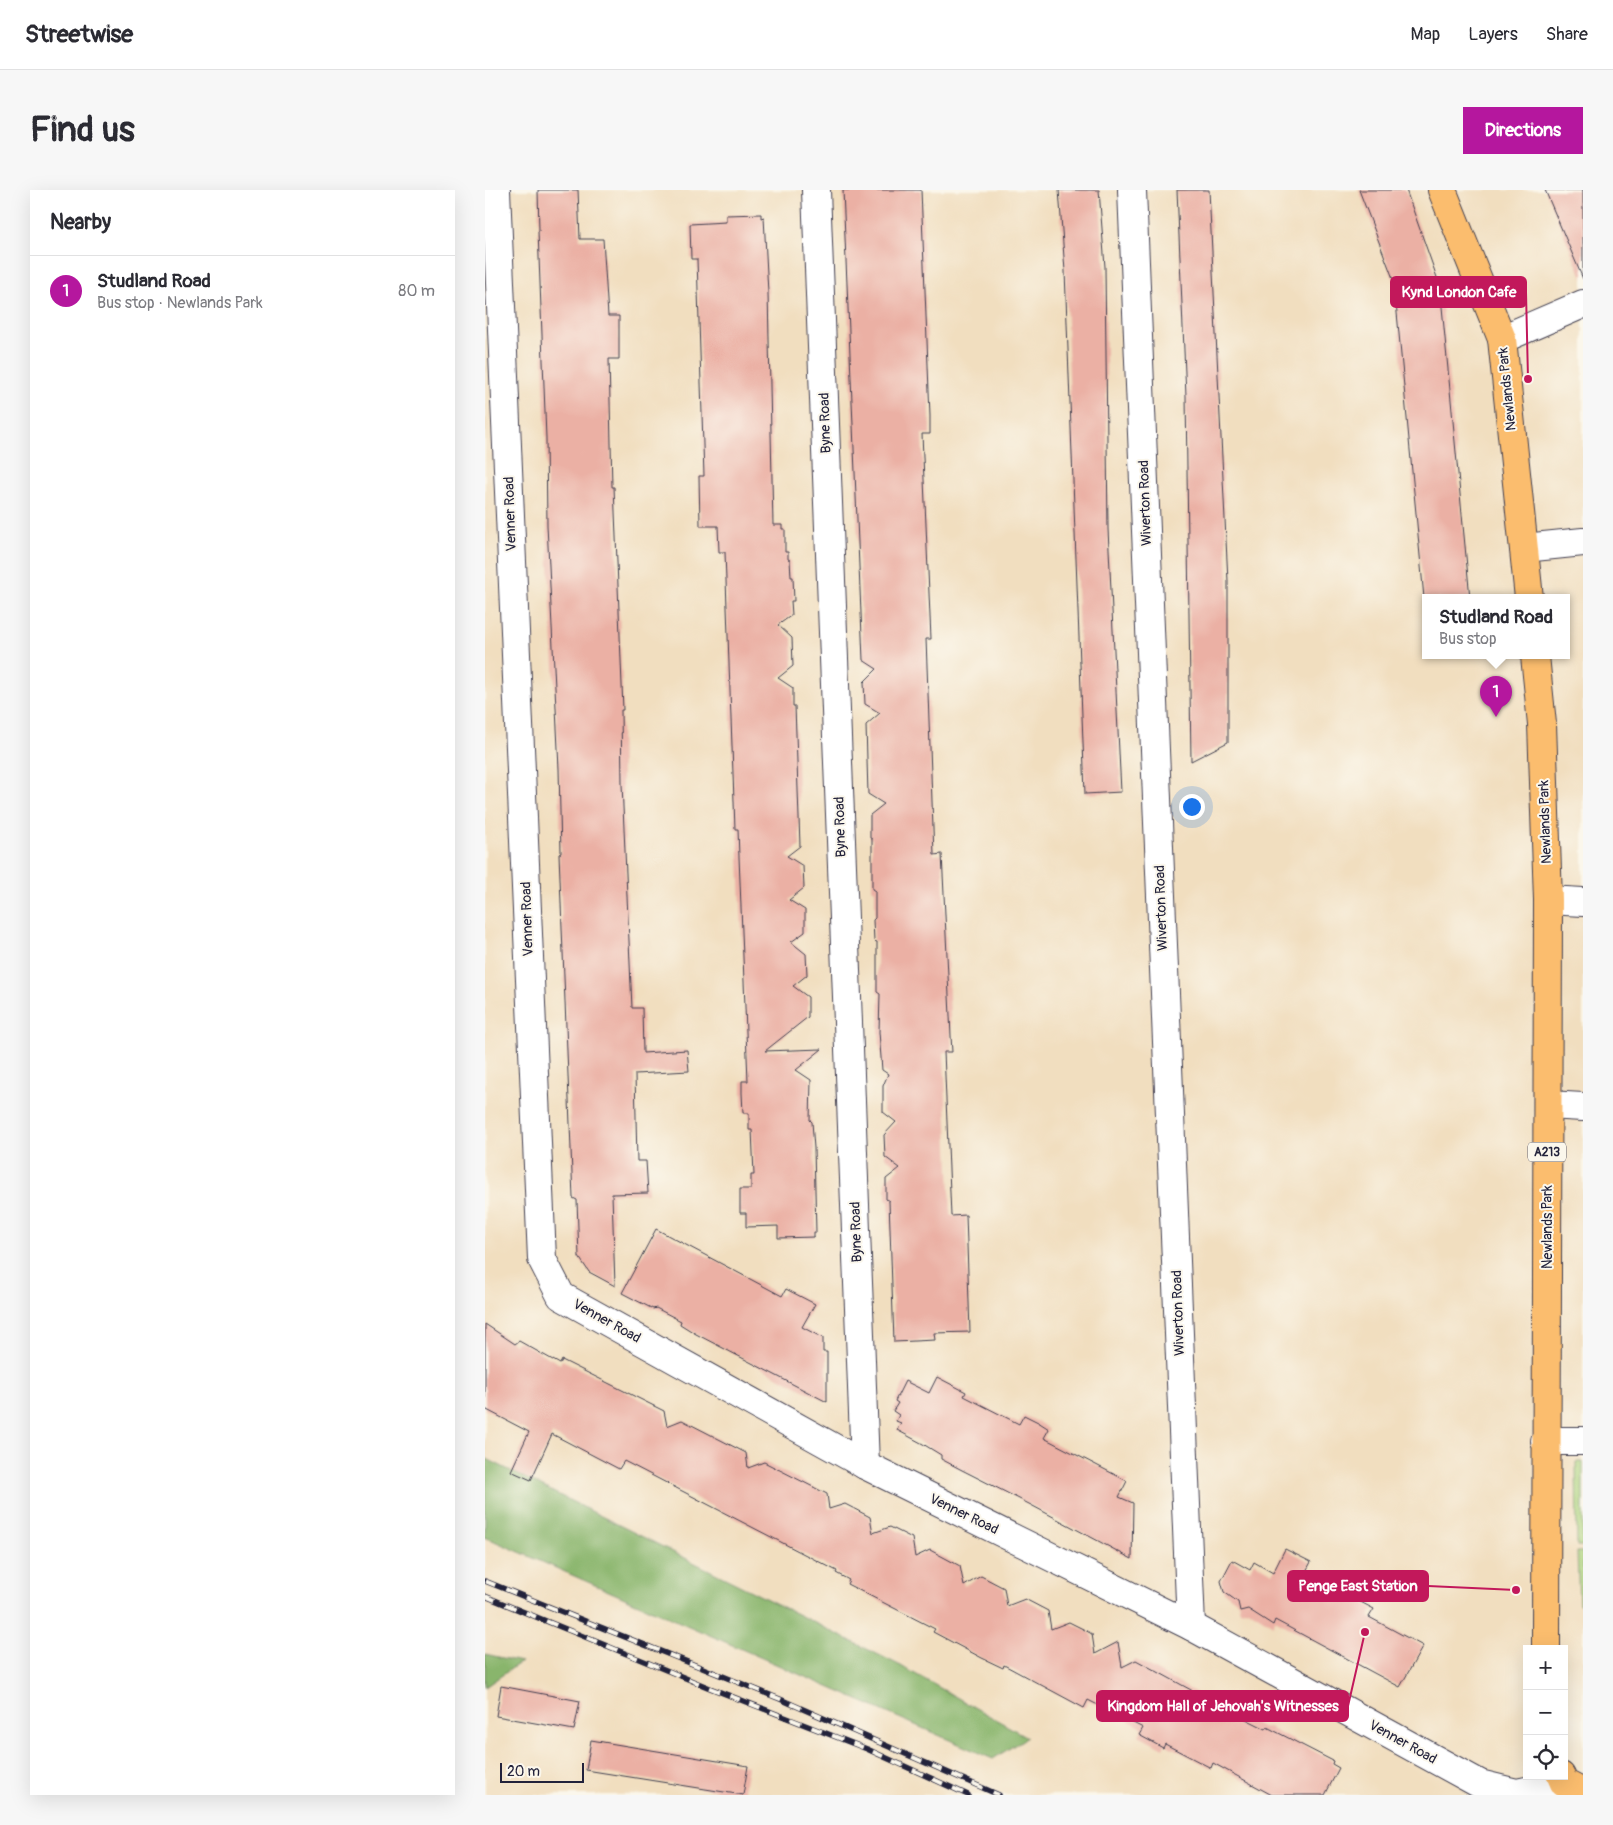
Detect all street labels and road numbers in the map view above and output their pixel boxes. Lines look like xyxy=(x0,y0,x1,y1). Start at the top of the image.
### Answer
street label: Newlands Park xyxy=(1494,346,1520,432)
street label: Byne Road xyxy=(815,392,835,454)
street label: Wiverton Road xyxy=(1135,460,1155,546)
street label: Venner Road xyxy=(500,476,520,552)
street label: Newlands Park xyxy=(1535,780,1555,864)
street label: Byne Road xyxy=(830,796,850,858)
street label: Wiverton Road xyxy=(1151,865,1171,951)
street label: Venner Road xyxy=(517,881,537,957)
road number: A213 xyxy=(1528,1142,1566,1162)
street label: Newlands Park xyxy=(1539,1185,1556,1269)
street label: Byne Road xyxy=(846,1201,866,1263)
street label: Wiverton Road xyxy=(1168,1270,1188,1356)
street label: Venner Road xyxy=(570,1295,644,1347)
street label: Venner Road xyxy=(927,1490,1001,1538)
street label: Venner Road xyxy=(1366,1716,1440,1768)

